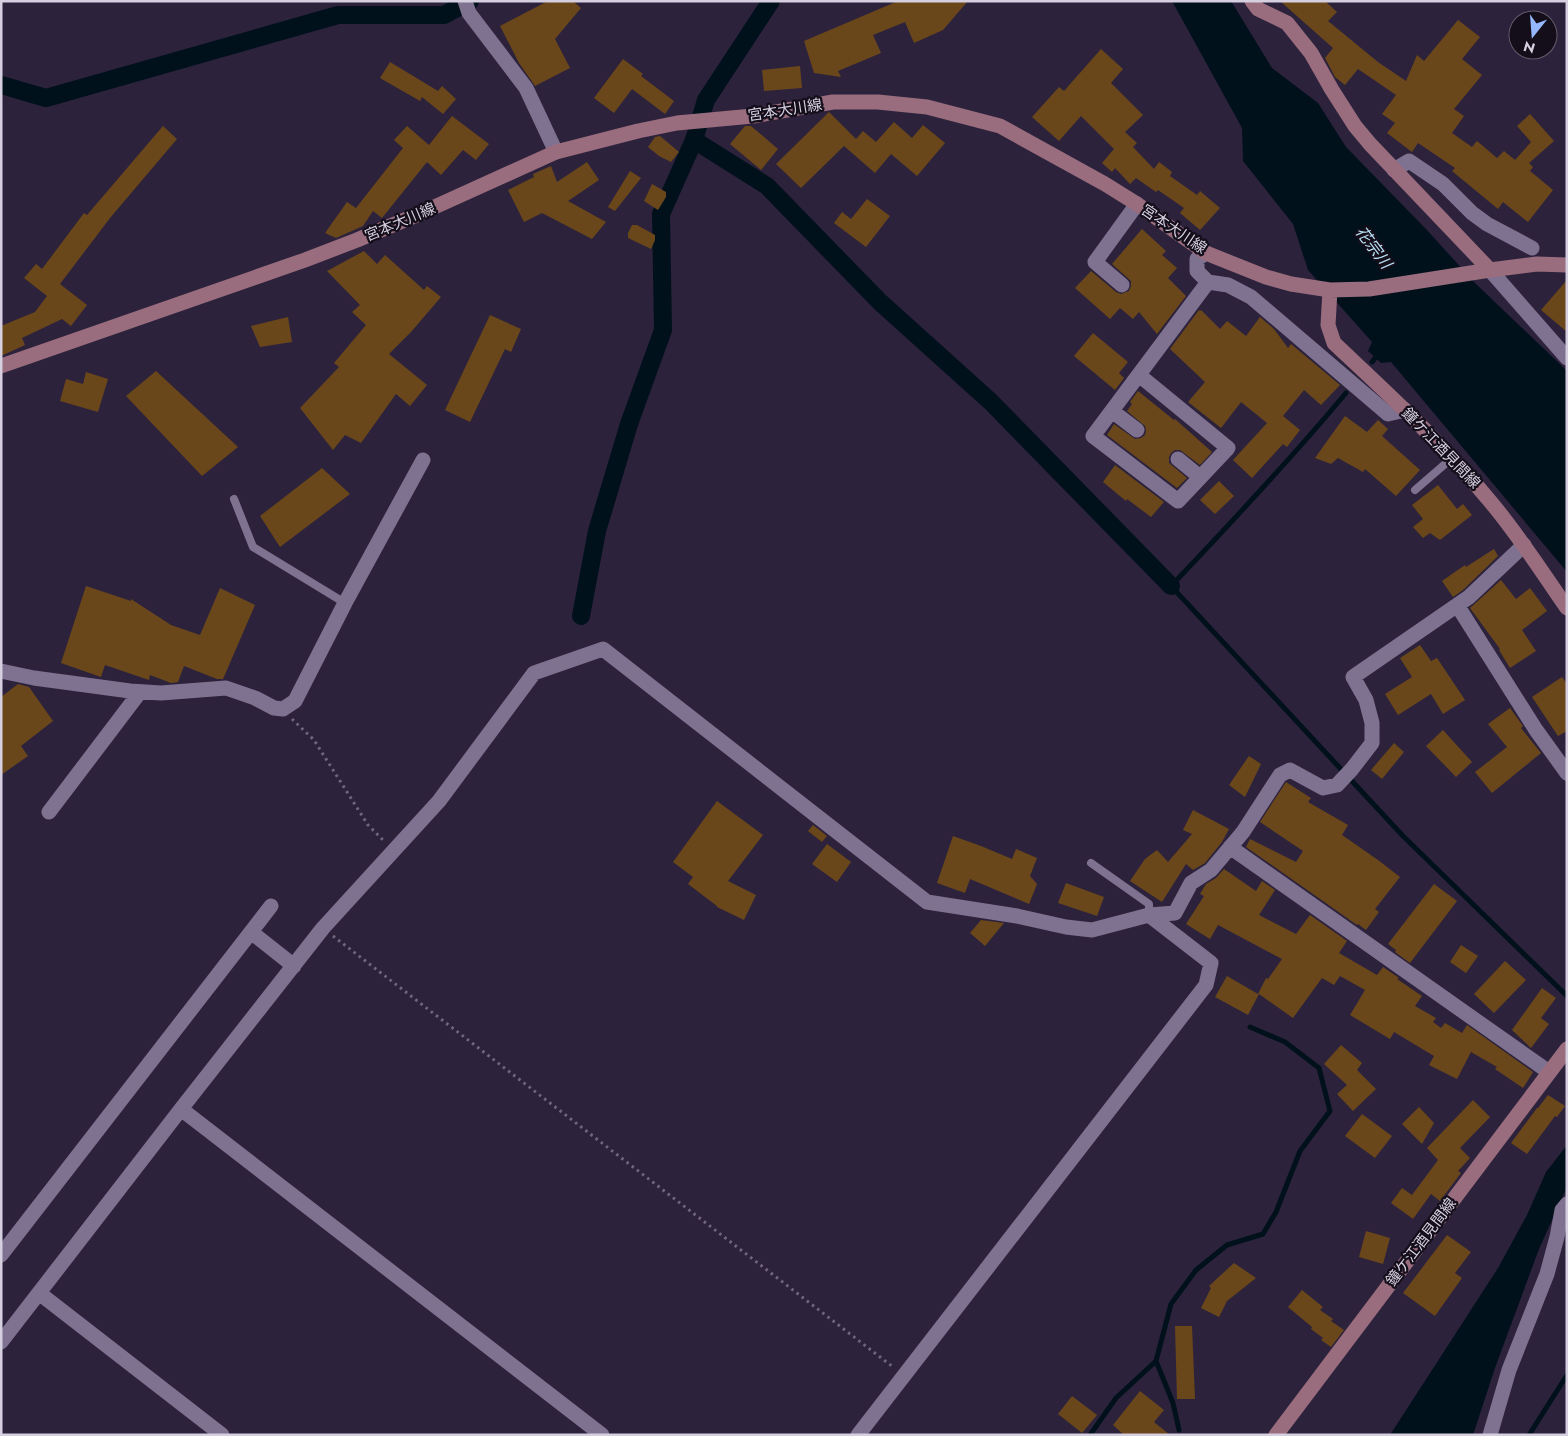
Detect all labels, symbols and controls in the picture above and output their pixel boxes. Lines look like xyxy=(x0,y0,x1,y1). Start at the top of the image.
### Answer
north arrow xyxy=(1508,10,1558,60)
text: N xyxy=(1521,36,1537,59)
street label: 宮本大川線 xyxy=(746,93,824,127)
street label: 宮本大川線 xyxy=(361,197,439,247)
street label: 宮本大川線 xyxy=(1137,199,1211,259)
water label: 花宗川 xyxy=(1350,221,1398,275)
street label: 鐘ケ江酒見間線 xyxy=(1397,403,1485,493)
street label: 鐘ケ江酒見間線 xyxy=(1381,1193,1461,1291)

